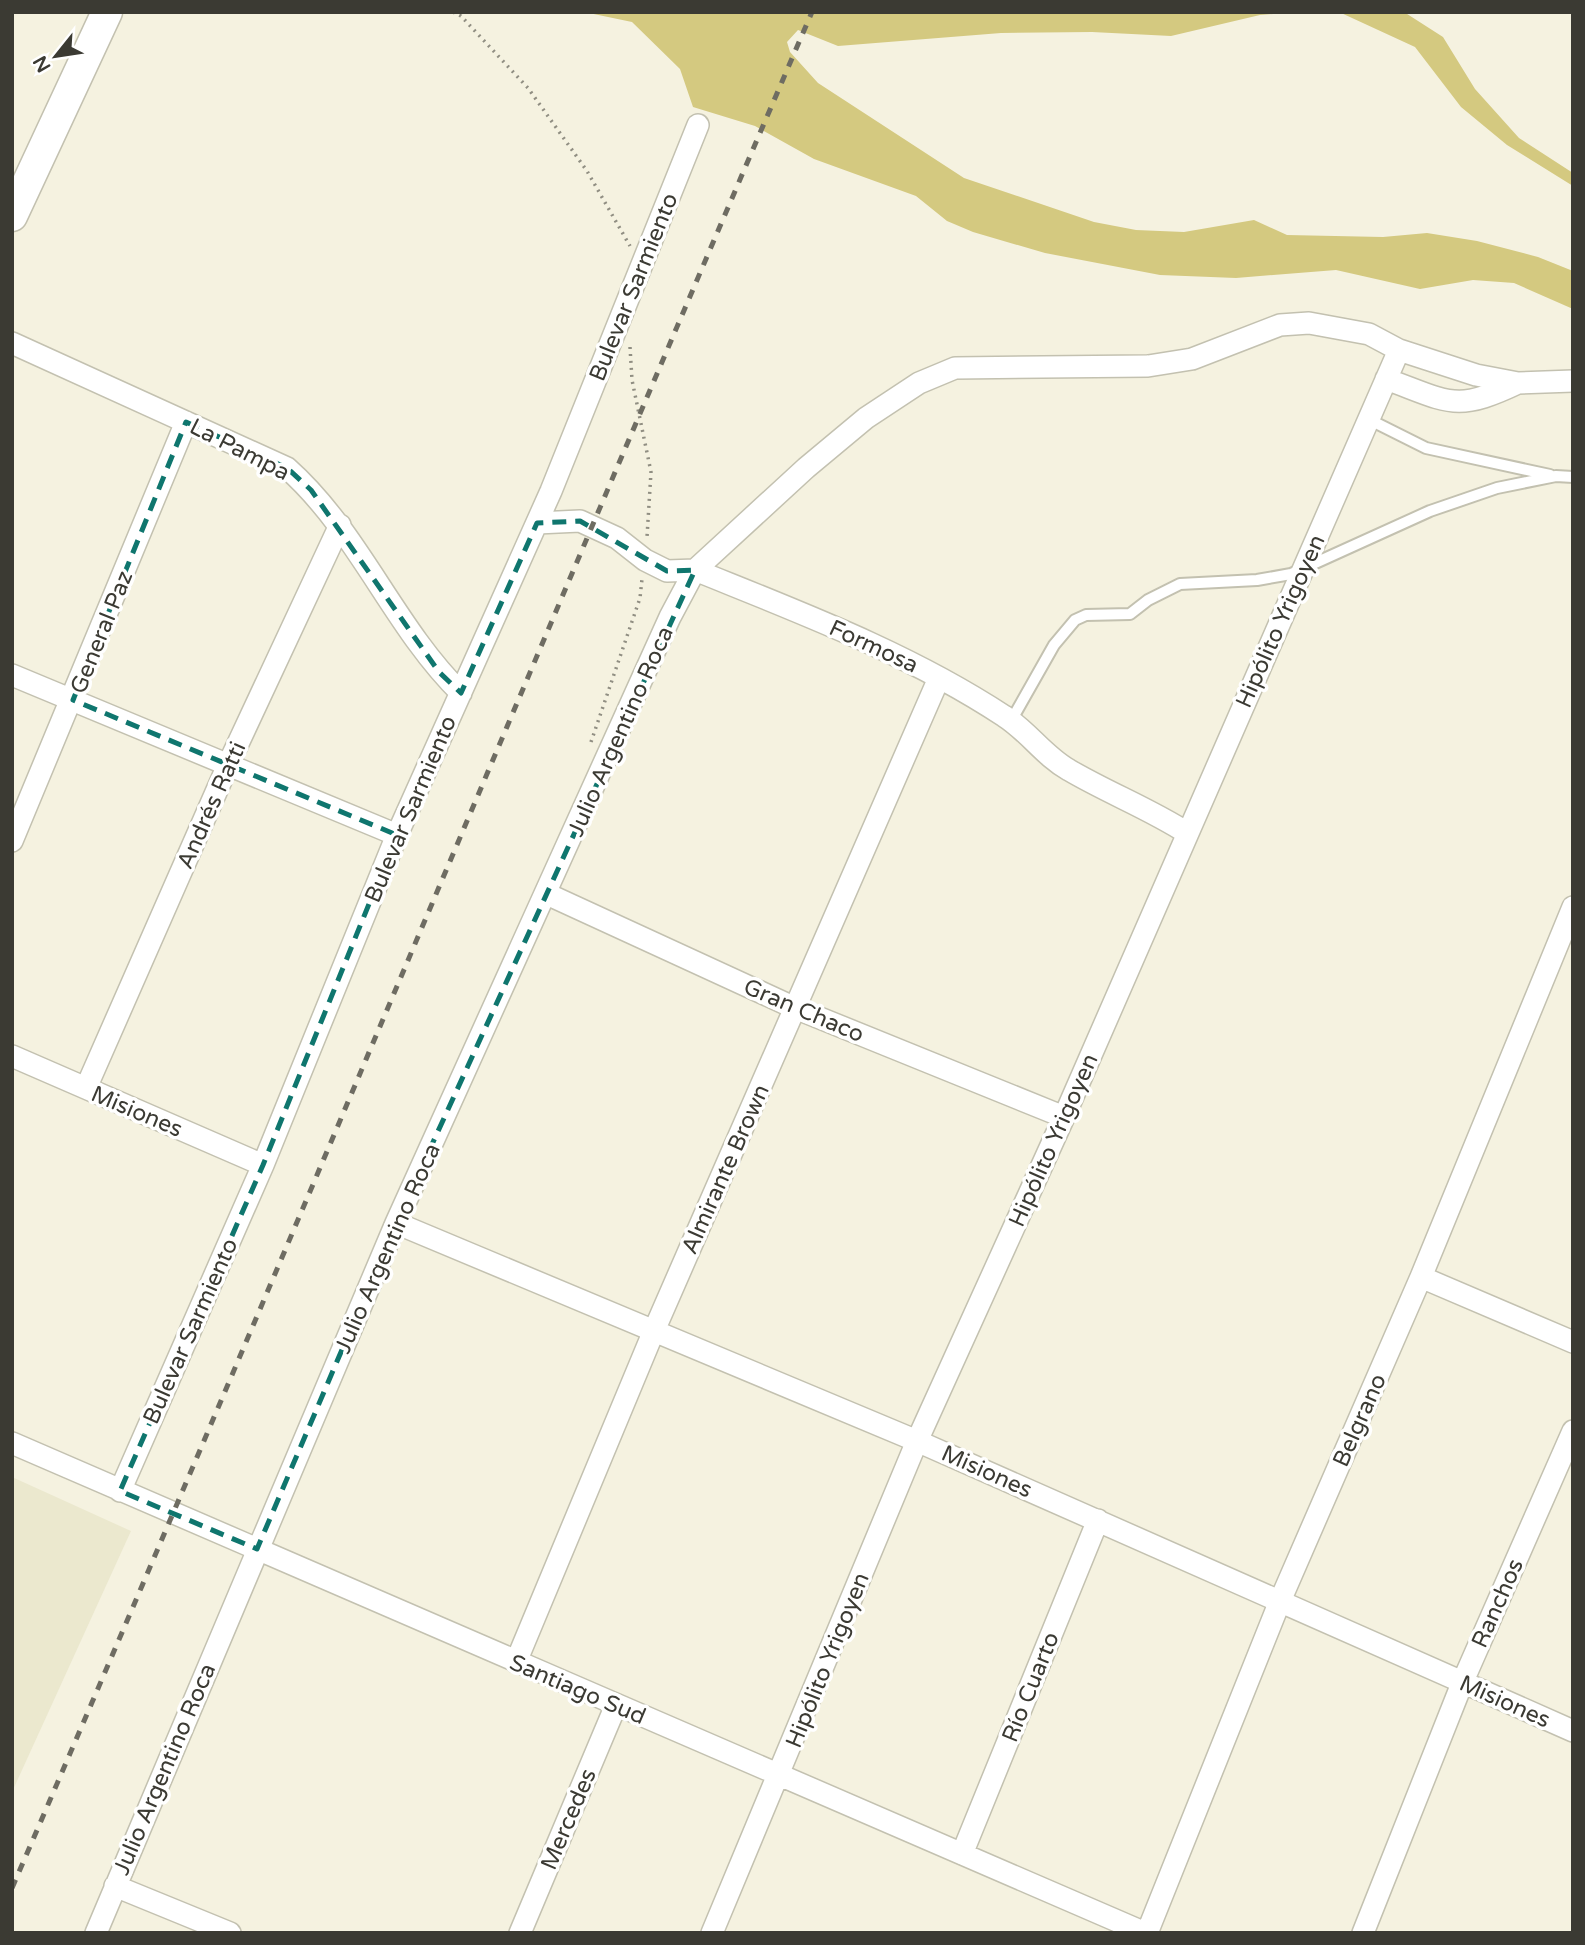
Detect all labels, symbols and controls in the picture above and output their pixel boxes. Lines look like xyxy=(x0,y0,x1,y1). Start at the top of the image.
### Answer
north arrow xyxy=(21,21,91,91)
text: N xyxy=(29,52,55,76)
street label: Bulevar Sarmiento xyxy=(583,189,684,385)
street label: La Pampa xyxy=(185,413,294,487)
street label: Hipólito Yrigoyen xyxy=(1230,530,1332,712)
street label: General Paz xyxy=(65,567,139,698)
street label: Formosa xyxy=(825,614,923,680)
street label: Julio Argentino Roca xyxy=(562,622,680,841)
street label: Bulevar Sarmiento xyxy=(359,712,463,907)
street label: Andrés Ratti xyxy=(171,737,252,873)
street label: Gran Chaco xyxy=(739,973,868,1049)
street label: Hipólito Yrigoyen xyxy=(1003,1049,1105,1231)
street label: Misiones xyxy=(87,1080,187,1144)
street label: Almirante Brown xyxy=(676,1080,776,1259)
street label: Julio Argentino Roca xyxy=(329,1139,447,1358)
street label: Bulevar Sarmiento xyxy=(137,1234,244,1429)
street label: Belgrano xyxy=(1327,1370,1393,1471)
street label: Misiones xyxy=(937,1439,1036,1504)
street label: Ranchos xyxy=(1466,1554,1530,1652)
street label: Hipólito Yrigoyen xyxy=(780,1569,876,1752)
street label: Río Cuarto xyxy=(996,1628,1066,1746)
street label: Santiago Sud xyxy=(505,1649,650,1731)
street label: Julio Argentino Roca xyxy=(108,1659,222,1879)
street label: Misiones xyxy=(1455,1669,1554,1734)
street label: Mercedes xyxy=(535,1765,603,1874)

